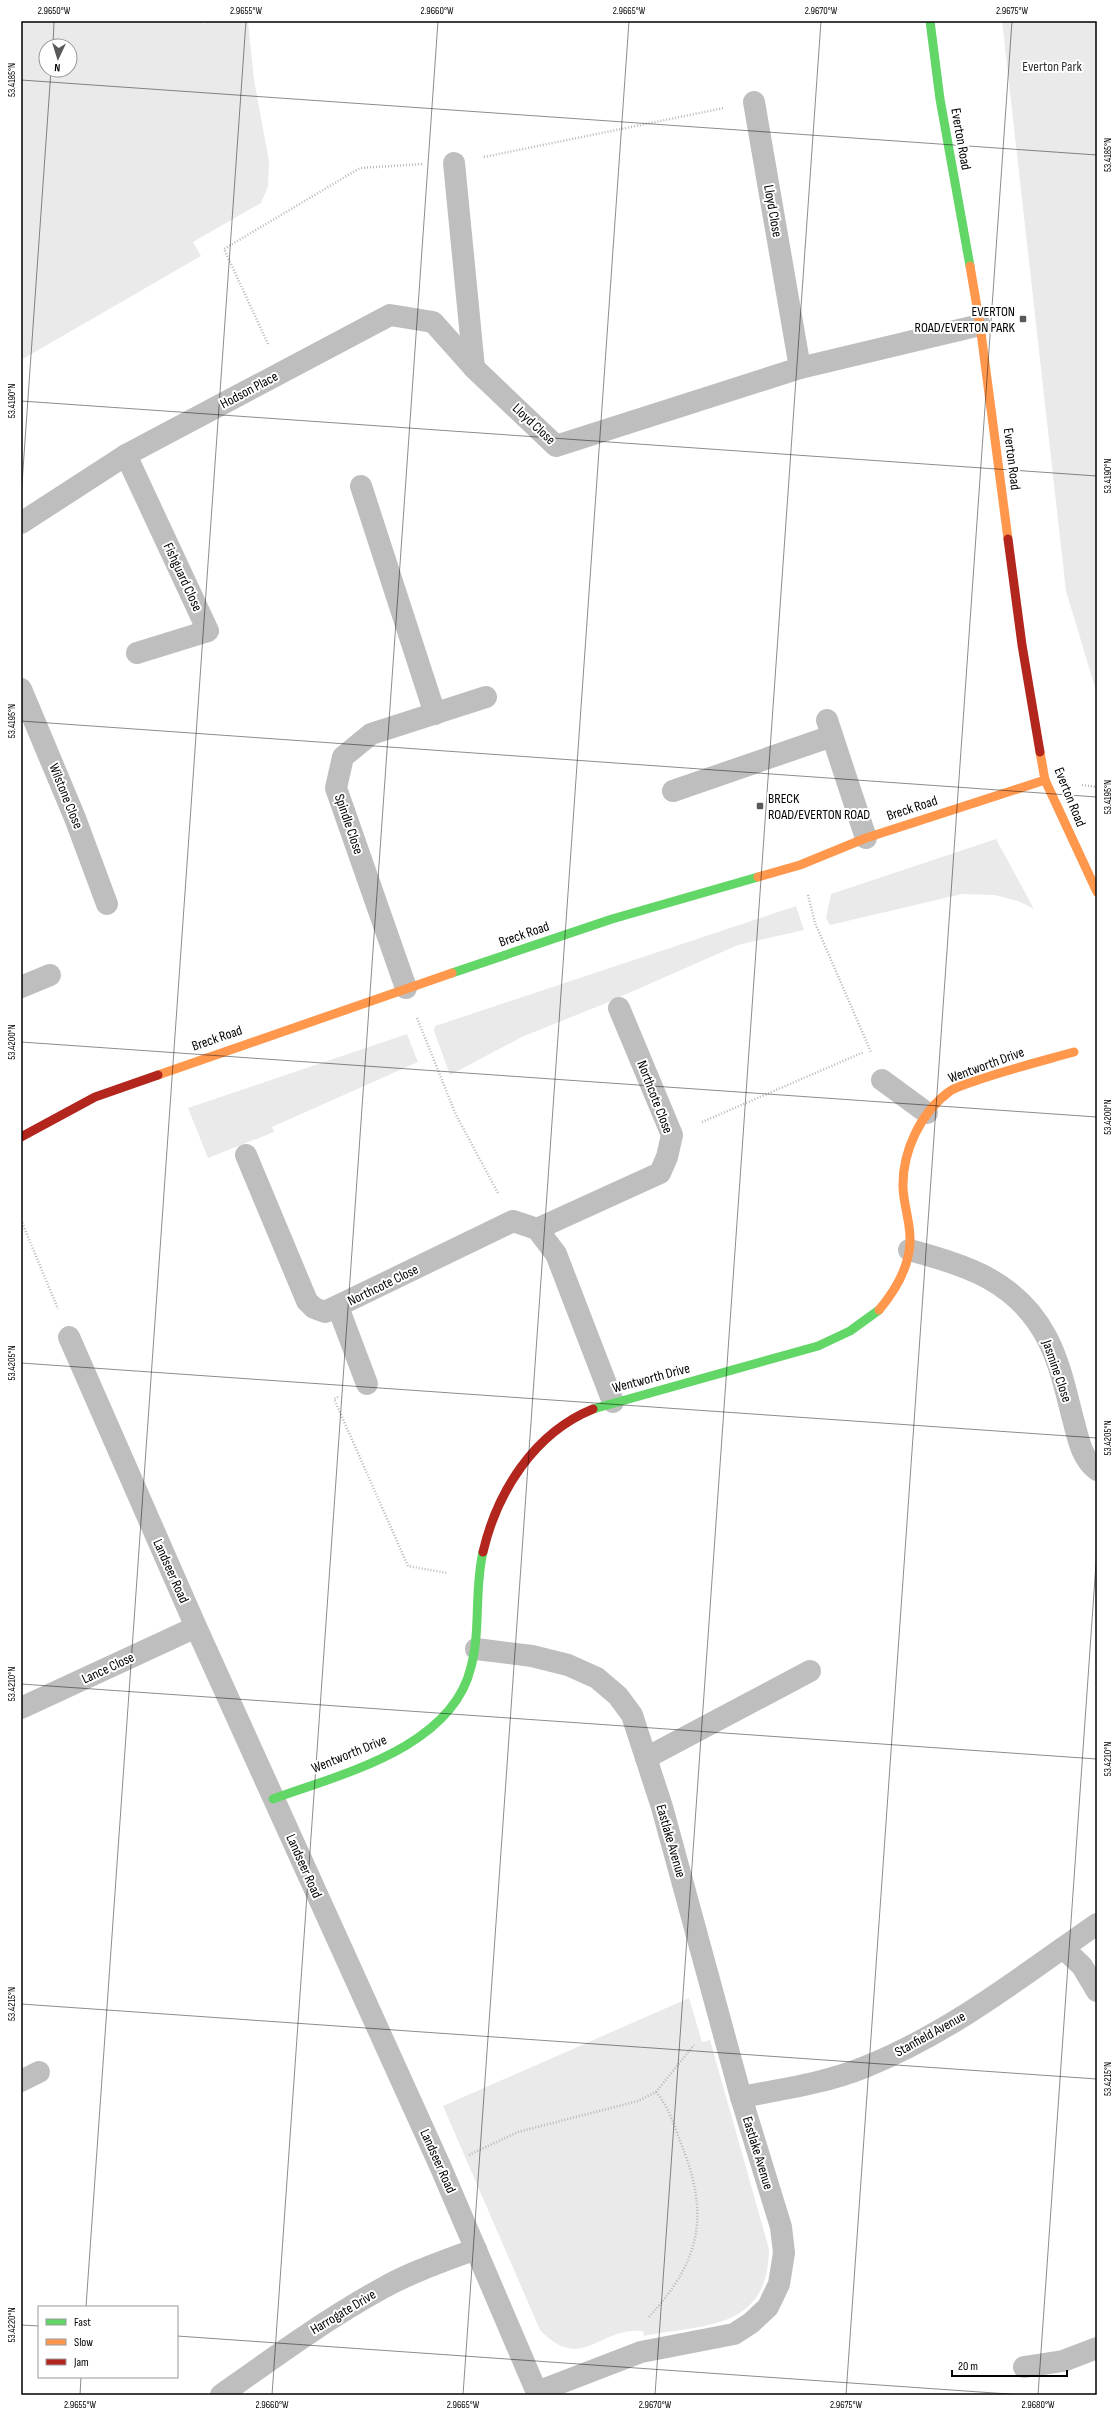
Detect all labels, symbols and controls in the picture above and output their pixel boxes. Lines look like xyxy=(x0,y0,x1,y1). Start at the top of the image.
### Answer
text: 2.9650°W xyxy=(38,5,71,17)
text: 2.9655°W xyxy=(230,5,263,17)
text: 2.9660°W xyxy=(421,5,454,17)
text: 2.9665°W xyxy=(613,5,646,17)
text: 2.9670°W xyxy=(805,5,838,17)
text: 2.9675°W xyxy=(996,5,1029,17)
north arrow xyxy=(38,38,78,78)
park label: Everton Park xyxy=(1022,58,1082,75)
text: N xyxy=(54,61,61,74)
text: 53.4185°N xyxy=(6,63,18,97)
street label: Everton Road xyxy=(947,107,975,171)
text: 53.4185°N xyxy=(1102,138,1114,172)
street label: Lloyd Close xyxy=(760,184,786,238)
place label: EVERTON ROAD/EVERTON PARK xyxy=(915,303,1016,336)
marker: EVERTON ROAD/EVERTON PARK xyxy=(1018,314,1028,324)
street label: Hodson Place xyxy=(217,368,281,412)
text: 53.4190°N xyxy=(6,384,18,418)
street label: Lloyd Close xyxy=(509,400,559,448)
street label: Everton Road xyxy=(1000,427,1024,491)
text: 53.4190°N xyxy=(1102,459,1114,493)
street label: Fishguard Close xyxy=(160,540,206,614)
text: 53.4195°N xyxy=(6,704,18,738)
street label: Wilstone Close xyxy=(45,761,87,831)
street label: Everton Road xyxy=(1050,765,1090,829)
text: 53.4195°N xyxy=(1102,780,1114,814)
place label: BRECK ROAD/EVERTON ROAD xyxy=(768,790,870,823)
street label: Spindle Close xyxy=(331,792,367,856)
street label: Breck Road xyxy=(885,792,940,824)
marker: BRECK ROAD/EVERTON ROAD xyxy=(755,801,765,811)
street label: Breck Road xyxy=(497,917,552,951)
street label: Breck Road xyxy=(190,1021,245,1055)
text: 53.4200°N xyxy=(6,1024,18,1060)
street label: Wentworth Drive xyxy=(946,1043,1026,1087)
street label: Northcote Close xyxy=(633,1058,677,1136)
text: 53.4200°N xyxy=(1102,1099,1114,1135)
street label: Northcote Close xyxy=(345,1261,421,1309)
street label: Jasmine Close xyxy=(1038,1337,1076,1404)
text: 53.4205°N xyxy=(6,1346,18,1380)
street label: Wentworth Drive xyxy=(610,1359,692,1397)
text: 53.4205°N xyxy=(1102,1421,1114,1455)
street label: Landseer Road xyxy=(149,1536,193,1606)
street label: Lance Close xyxy=(79,1648,137,1688)
text: 53.4210°N xyxy=(6,1667,18,1701)
street label: Wentworth Drive xyxy=(309,1731,389,1777)
text: 53.4210°N xyxy=(1102,1742,1114,1776)
street label: Eastlake Avenue xyxy=(652,1802,690,1880)
street label: Landseer Road xyxy=(282,1831,326,1901)
text: 53.4215°N xyxy=(6,1987,18,2021)
street label: Stanfield Avenue xyxy=(892,2008,968,2060)
text: 53.4215°N xyxy=(1102,2062,1114,2096)
street label: Eastlake Avenue xyxy=(739,2114,777,2192)
street label: Landseer Road xyxy=(416,2126,460,2196)
street label: Harrogate Drive xyxy=(307,2286,379,2338)
legend xyxy=(38,2306,178,2378)
text: 53.4220°N xyxy=(6,2307,18,2343)
text: Fast xyxy=(74,2315,91,2330)
text: Slow xyxy=(74,2335,93,2350)
scale bar xyxy=(952,2352,1067,2378)
text: Jam xyxy=(73,2355,89,2370)
text: 20 m xyxy=(958,2359,978,2374)
text: 2.9655°W xyxy=(64,2399,97,2411)
text: 2.9660°W xyxy=(256,2399,289,2411)
text: 2.9665°W xyxy=(447,2399,480,2411)
text: 2.9670°W xyxy=(639,2399,672,2411)
text: 2.9675°W xyxy=(830,2399,863,2411)
text: 2.9680°W xyxy=(1022,2399,1055,2411)

